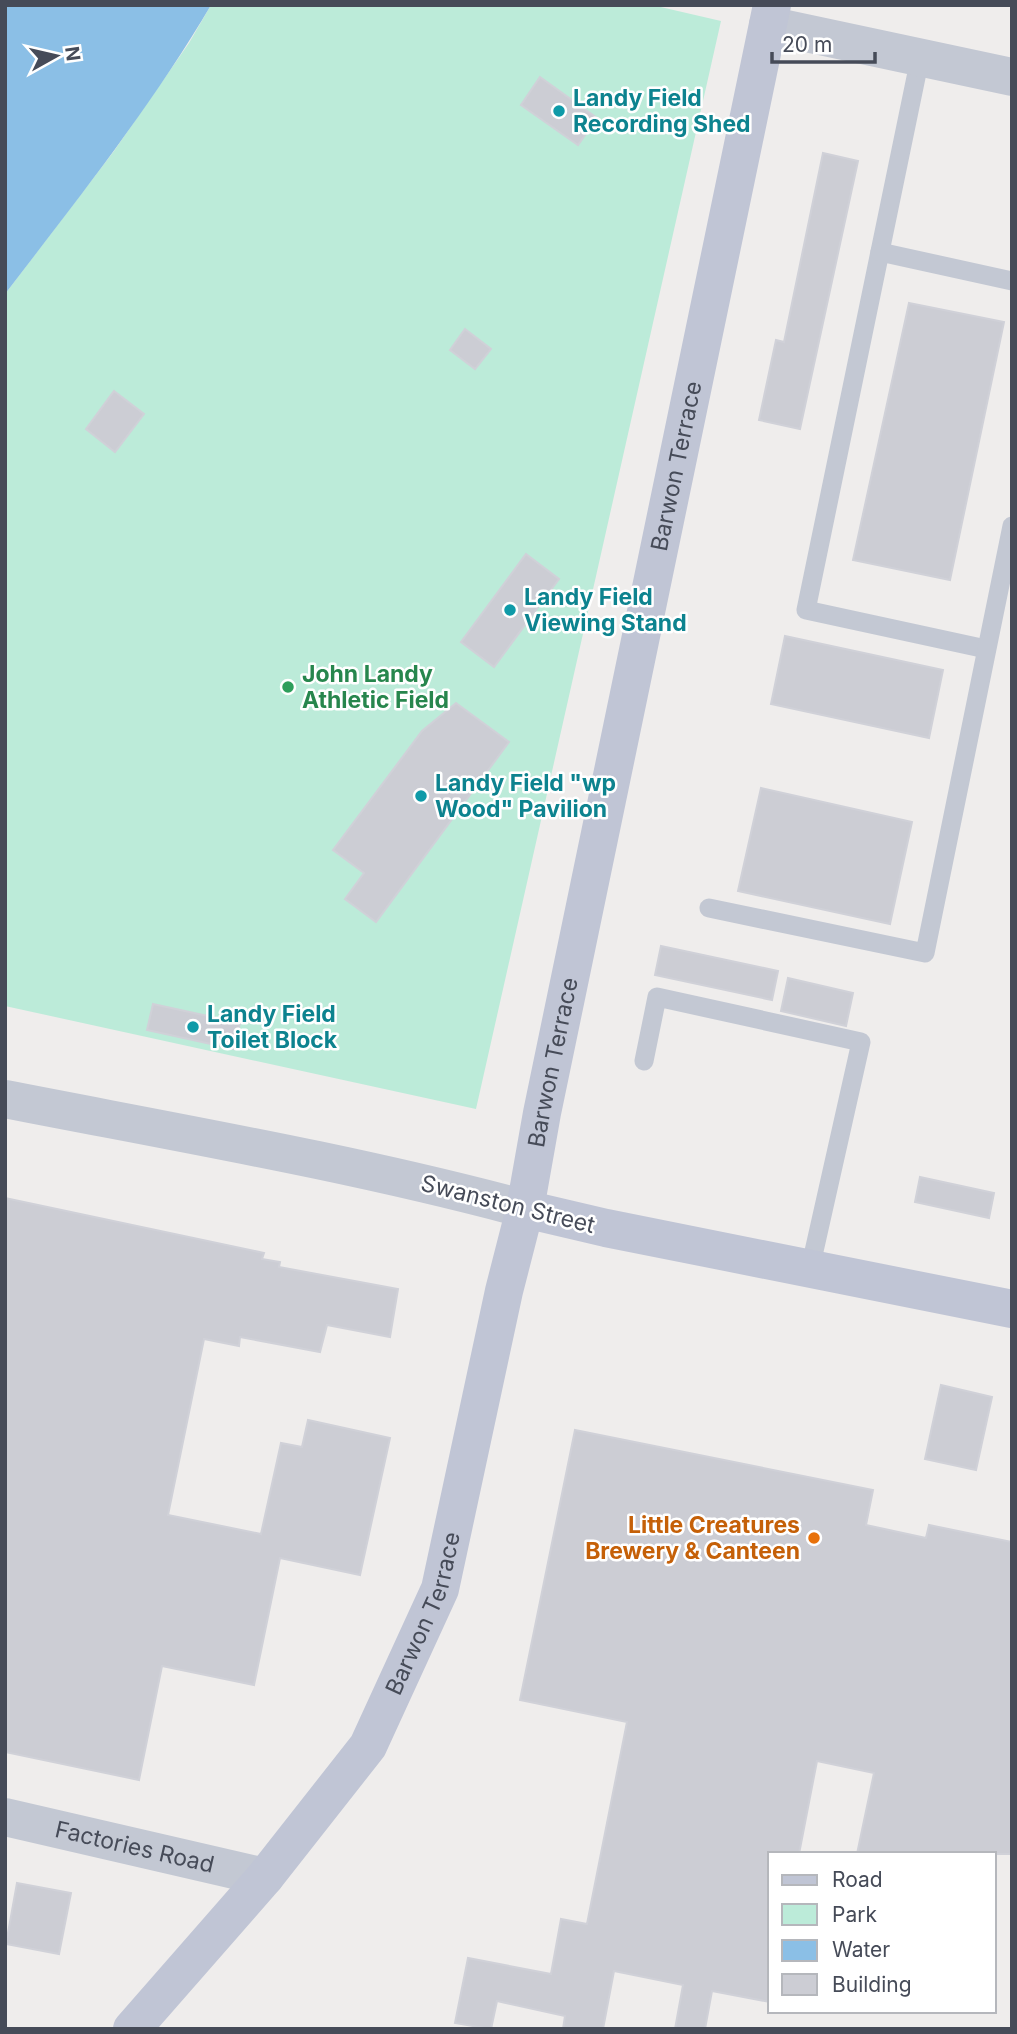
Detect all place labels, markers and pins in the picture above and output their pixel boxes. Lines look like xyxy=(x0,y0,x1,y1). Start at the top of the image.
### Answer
place label: Landy Field Recording Shed xyxy=(573,84,751,138)
marker: Landy Field Recording Shed xyxy=(551,103,567,119)
place label: Landy Field Viewing Stand xyxy=(524,583,687,637)
marker: Landy Field Viewing Stand xyxy=(502,602,518,618)
place label: John Landy Athletic Field xyxy=(302,660,449,714)
marker: John Landy Athletic Field xyxy=(280,679,296,695)
place label: Landy Field "wp Wood" Pavilion xyxy=(435,769,616,823)
marker: Landy Field "wp Wood" Pavilion xyxy=(413,788,429,804)
place label: Landy Field Toilet Block xyxy=(207,1000,338,1054)
marker: Landy Field Toilet Block xyxy=(185,1019,201,1035)
place label: Little Creatures Brewery & Canteen xyxy=(585,1511,800,1565)
marker: Little Creatures Brewery & Canteen xyxy=(806,1530,822,1546)

